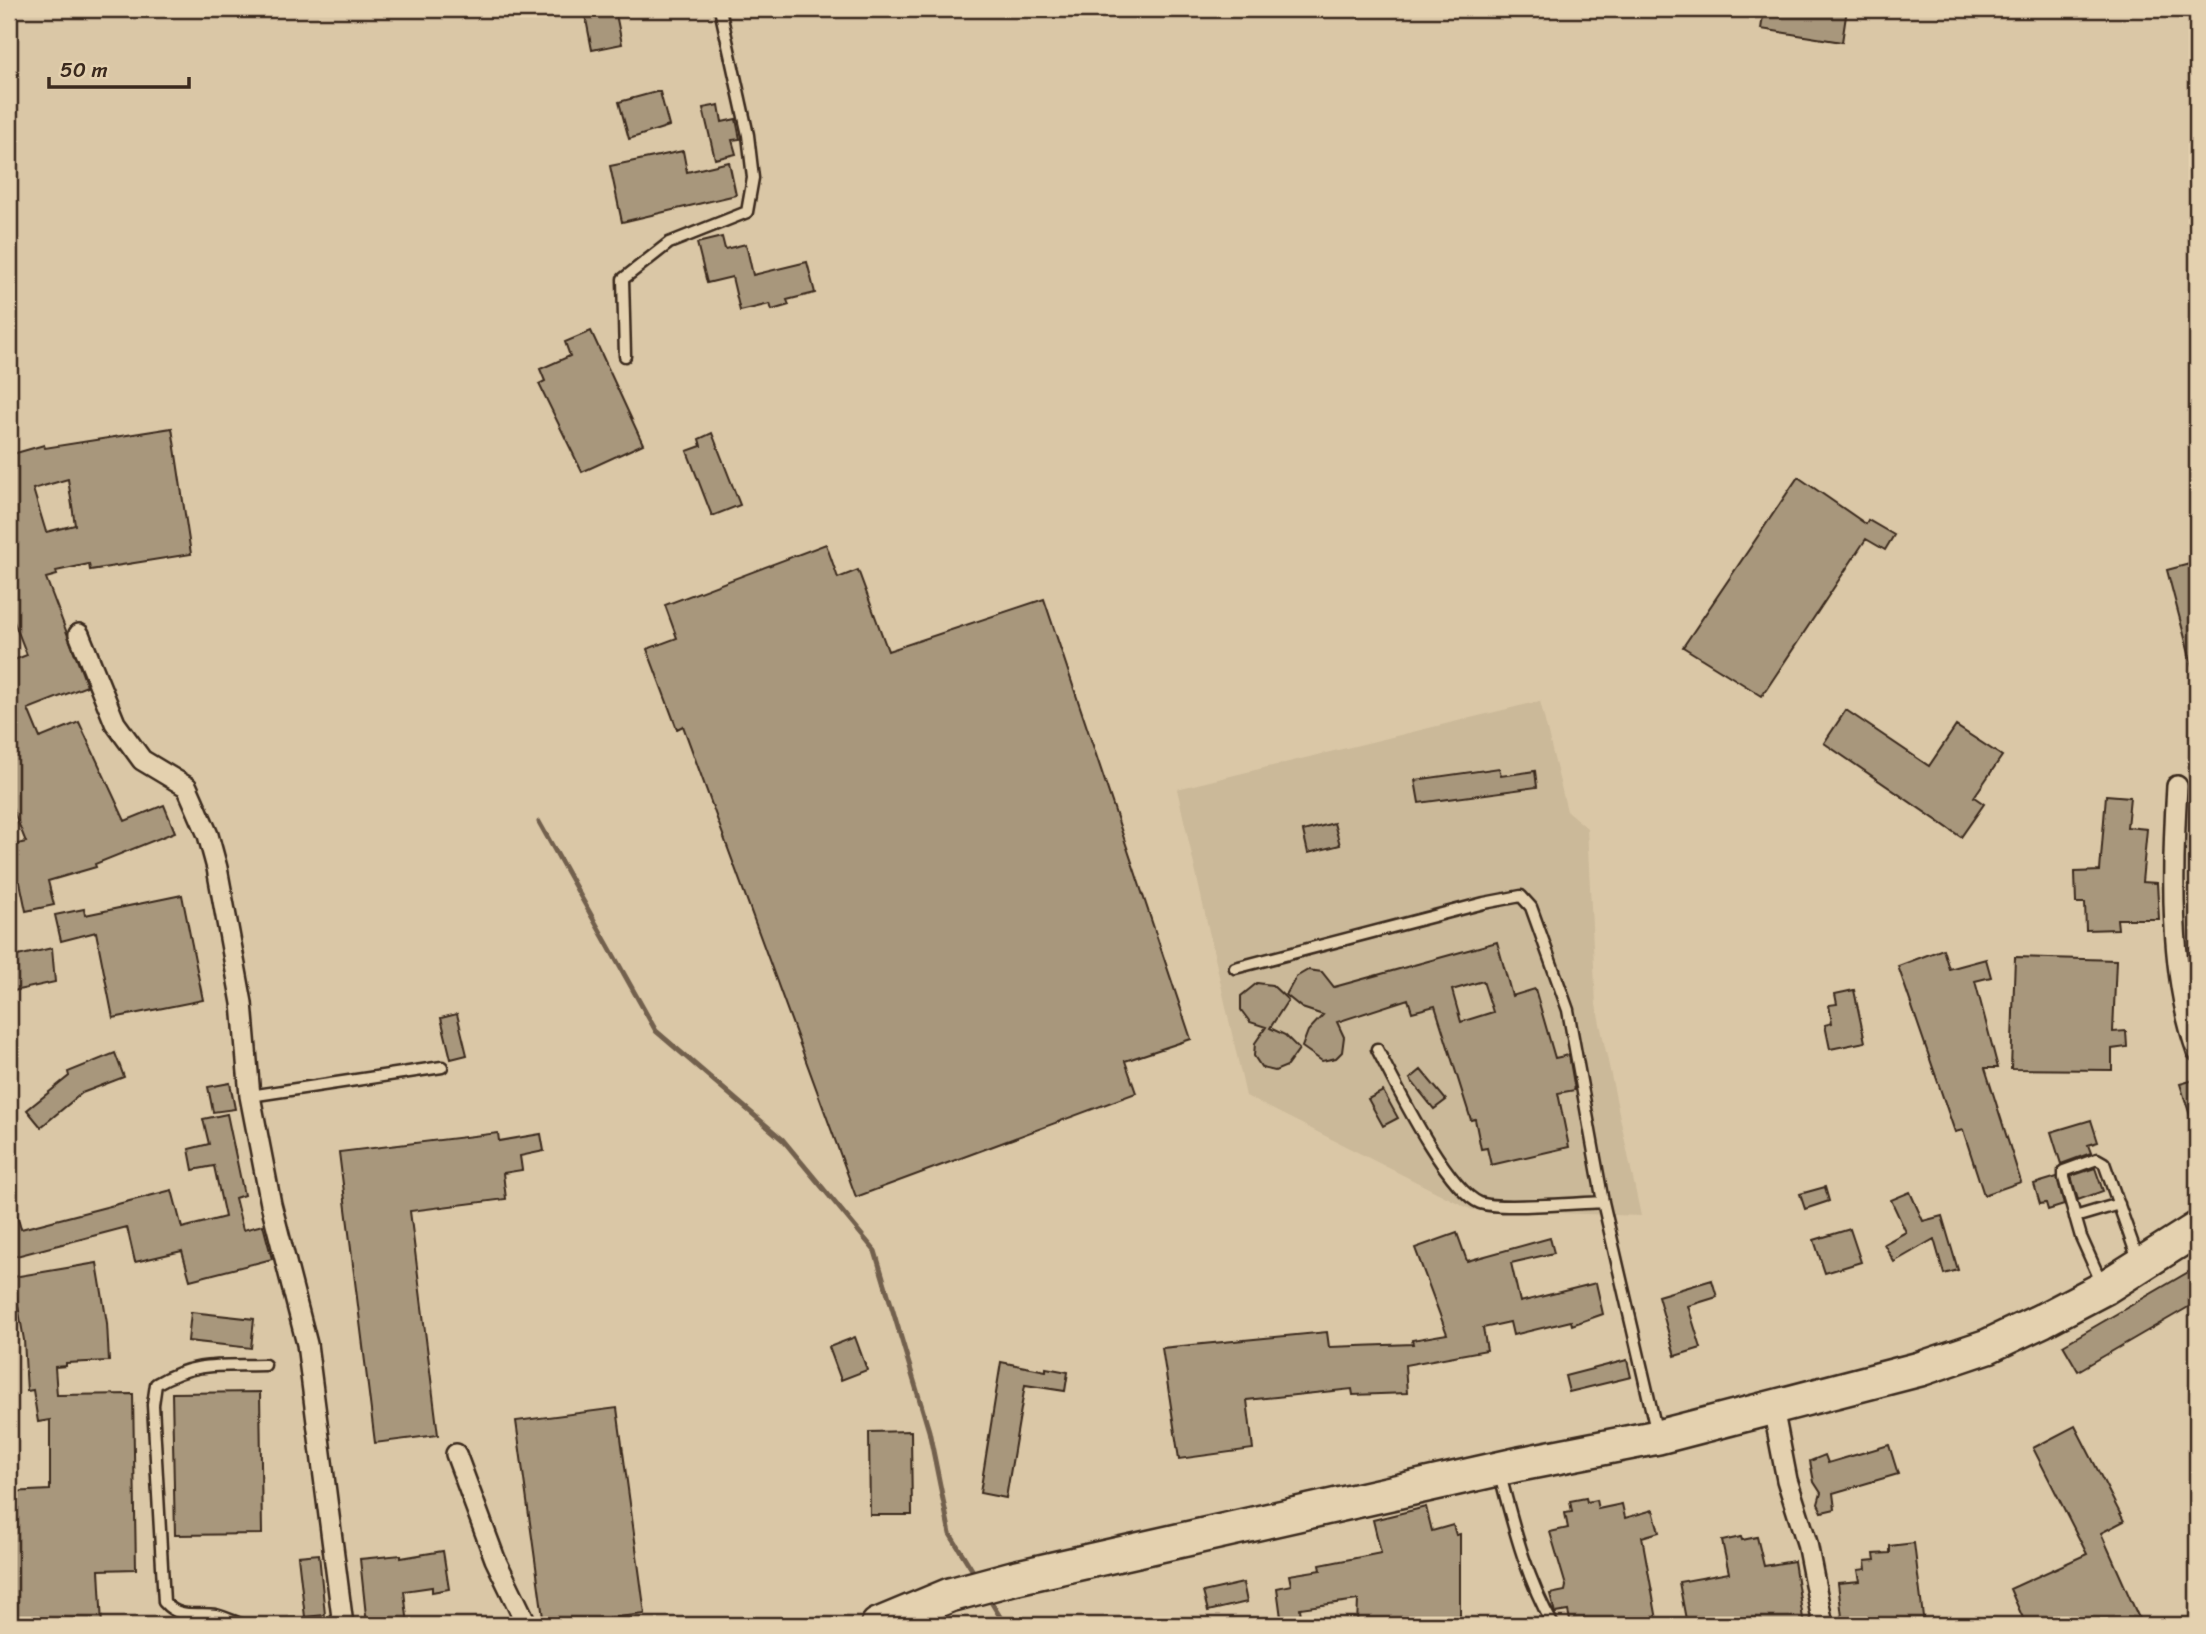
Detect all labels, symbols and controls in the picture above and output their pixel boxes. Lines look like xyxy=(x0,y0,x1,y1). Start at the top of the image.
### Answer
scale bar xyxy=(49,46,189,90)
text: 50 m xyxy=(60,51,108,89)

